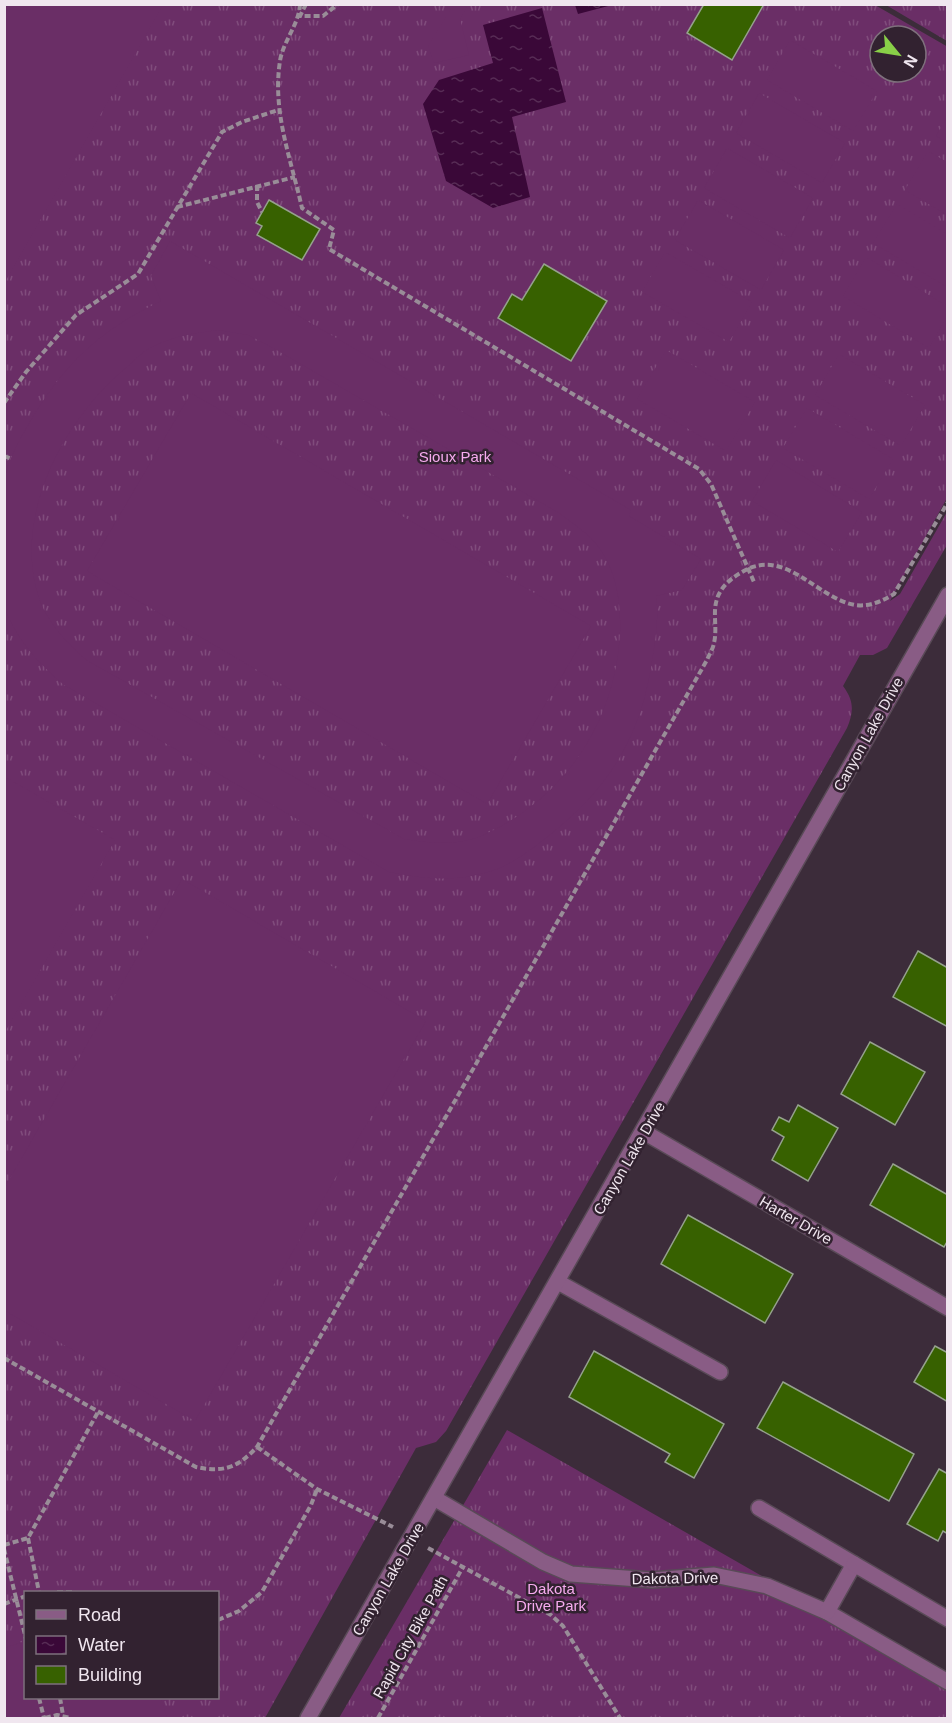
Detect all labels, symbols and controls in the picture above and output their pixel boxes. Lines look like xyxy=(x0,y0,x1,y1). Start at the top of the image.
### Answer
north arrow xyxy=(868,24,928,84)
text: N xyxy=(900,52,921,71)
park label: Sioux Park xyxy=(419,448,492,465)
street label: Canyon Lake Drive xyxy=(830,674,906,794)
street label: Canyon Lake Drive xyxy=(590,1099,668,1217)
street label: Harter Drive xyxy=(757,1192,835,1248)
street label: Canyon Lake Drive xyxy=(349,1520,427,1638)
street label: Dakota Drive xyxy=(632,1569,718,1587)
street label: Rapid City Bike Path xyxy=(369,1573,451,1701)
park label: Dakota Drive Park xyxy=(516,1580,587,1614)
legend xyxy=(24,1591,219,1699)
text: Road xyxy=(78,1605,121,1625)
text: Water xyxy=(78,1635,125,1655)
text: Building xyxy=(78,1665,142,1685)

